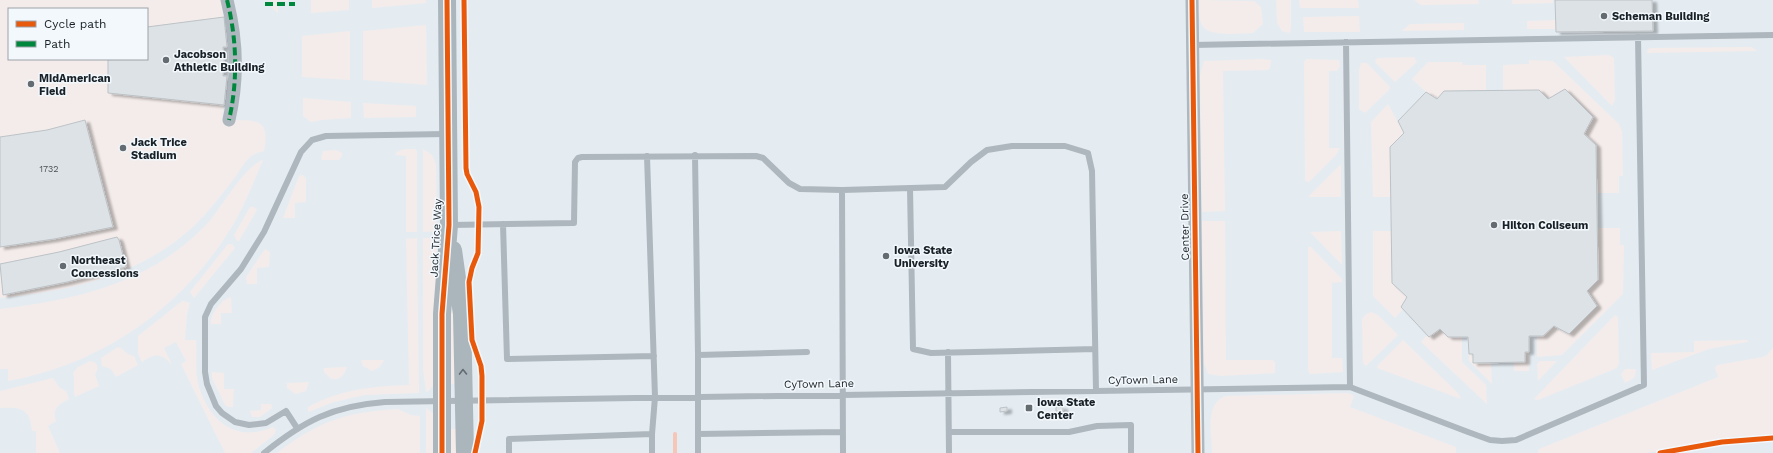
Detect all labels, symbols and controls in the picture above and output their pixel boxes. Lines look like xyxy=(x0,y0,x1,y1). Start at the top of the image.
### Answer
legend xyxy=(8,8,148,60)
place label: Scheman Building xyxy=(1612,10,1710,23)
marker: Scheman Building xyxy=(1599,11,1609,21)
text: Cycle path xyxy=(44,17,106,31)
text: Path xyxy=(44,37,70,51)
place label: Jacobson Athletic Building xyxy=(174,48,265,74)
marker: Jacobson Athletic Building xyxy=(161,55,171,65)
place label: MidAmerican Field xyxy=(39,72,111,98)
marker: MidAmerican Field xyxy=(26,79,36,89)
place label: Jack Trice Stadium xyxy=(131,136,187,162)
marker: Jack Trice Stadium xyxy=(118,143,128,153)
house number: 1732 xyxy=(39,164,59,174)
street label: Center Drive xyxy=(1178,193,1192,261)
street label: Jack Trice Way xyxy=(427,198,445,278)
place label: Hilton Coliseum xyxy=(1502,219,1588,232)
marker: Hilton Coliseum xyxy=(1489,220,1499,230)
place label: Iowa State University xyxy=(894,244,952,270)
marker: Iowa State University xyxy=(881,251,891,261)
place label: Northeast Concessions xyxy=(71,254,139,280)
marker: Northeast Concessions xyxy=(58,261,68,271)
one-way arrow xyxy=(459,369,467,375)
street label: CyTown Lane xyxy=(1108,373,1178,387)
street label: CyTown Lane xyxy=(784,377,854,391)
place label: Iowa State Center xyxy=(1037,396,1095,422)
marker: Iowa State Center xyxy=(1024,403,1034,413)

